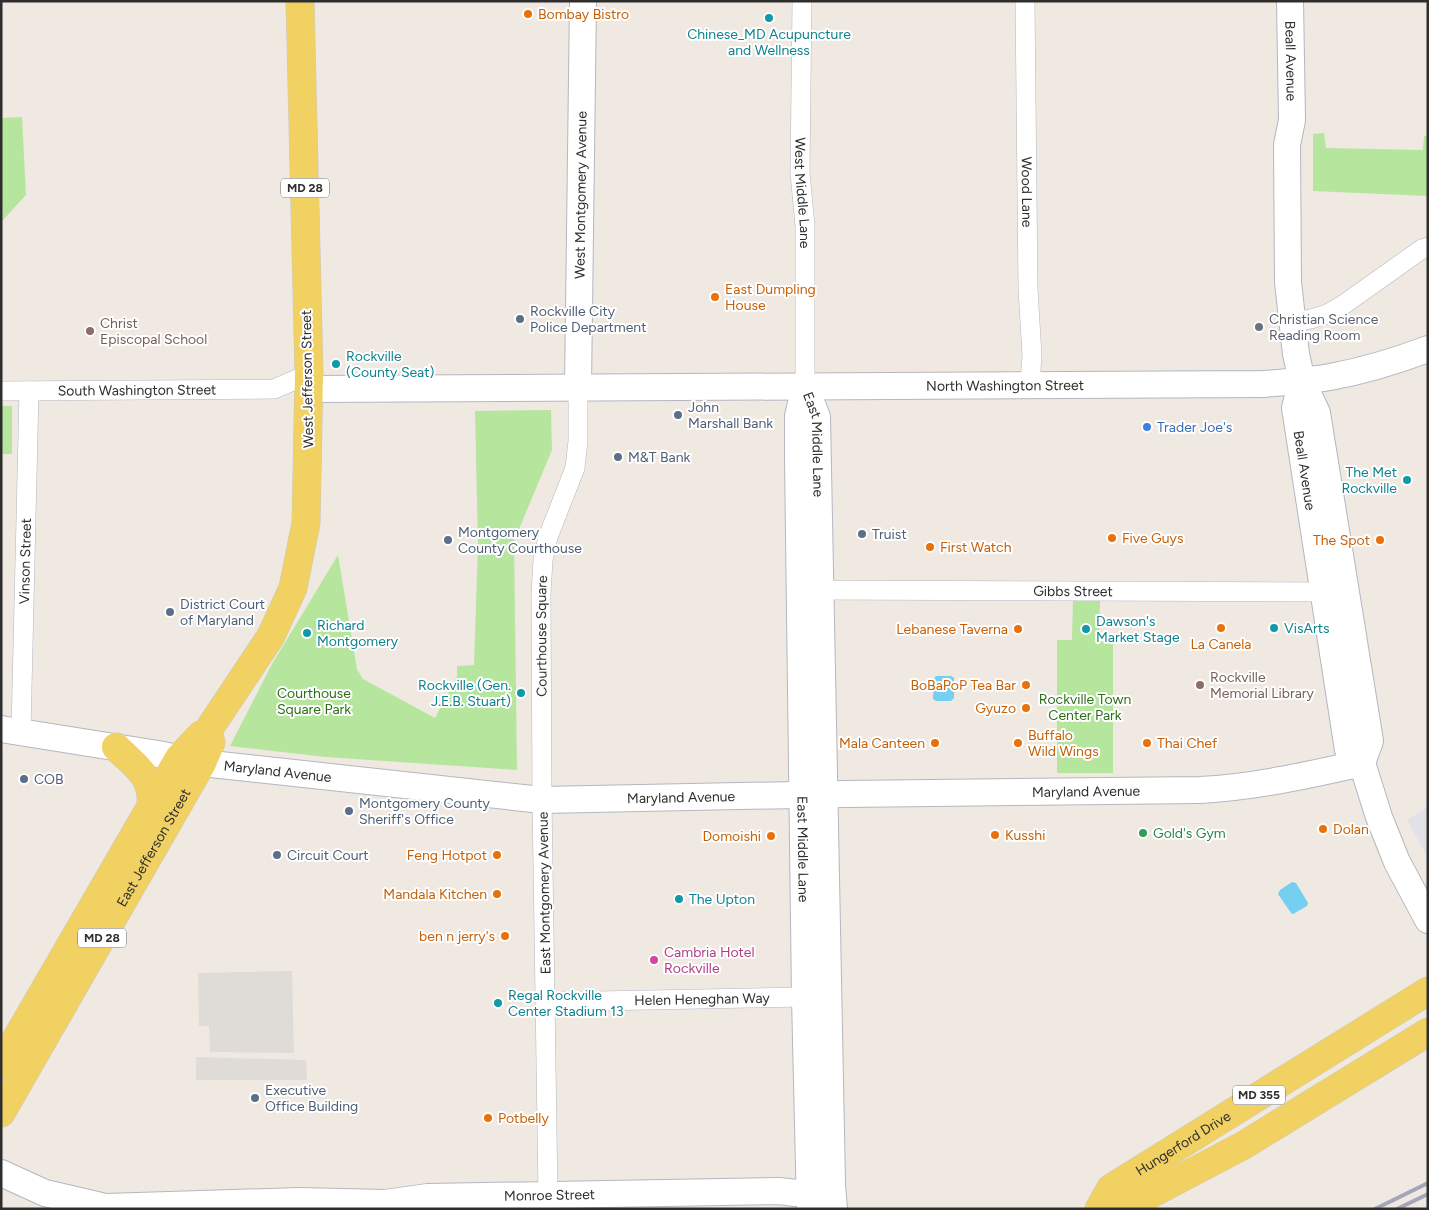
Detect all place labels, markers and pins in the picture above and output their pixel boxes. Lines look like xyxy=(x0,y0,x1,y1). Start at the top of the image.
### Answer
place label: Bombay Bistro xyxy=(538,6,629,23)
marker: Bombay Bistro xyxy=(522,8,534,20)
marker: Chinese_MD Acupuncture and Wellness xyxy=(763,12,775,24)
place label: Chinese_MD Acupuncture and Wellness xyxy=(687,26,851,59)
place label: East Dumpling House xyxy=(725,281,816,314)
marker: East Dumpling House xyxy=(709,291,721,303)
place label: Rockville City Police Department xyxy=(530,303,646,336)
place label: Christian Science Reading Room xyxy=(1269,311,1379,344)
marker: Rockville City Police Department xyxy=(514,313,526,325)
place label: Christ Episcopal School xyxy=(100,315,207,348)
marker: Christian Science Reading Room xyxy=(1253,321,1265,333)
marker: Christ Episcopal School xyxy=(84,325,96,337)
place label: Rockville (County Seat) xyxy=(346,348,435,381)
marker: Rockville (County Seat) xyxy=(330,358,342,370)
place label: John Marshall Bank xyxy=(688,399,773,432)
marker: John Marshall Bank xyxy=(672,409,684,421)
place label: Trader Joe's xyxy=(1157,419,1232,436)
marker: Trader Joe's xyxy=(1141,421,1153,433)
place label: M&T Bank xyxy=(628,449,691,466)
marker: M&T Bank xyxy=(612,451,624,463)
place label: The Met Rockville xyxy=(1341,464,1397,497)
marker: The Met Rockville xyxy=(1401,474,1413,486)
place label: Montgomery County Courthouse xyxy=(458,524,582,557)
place label: Truist xyxy=(872,526,907,543)
marker: Truist xyxy=(856,528,868,540)
place label: Five Guys xyxy=(1122,530,1183,547)
marker: Five Guys xyxy=(1106,532,1118,544)
place label: The Spot xyxy=(1313,532,1370,549)
marker: Montgomery County Courthouse xyxy=(442,534,454,546)
marker: The Spot xyxy=(1374,534,1386,546)
place label: First Watch xyxy=(940,539,1012,556)
marker: First Watch xyxy=(924,541,936,553)
place label: District Court of Maryland xyxy=(180,596,265,629)
marker: District Court of Maryland xyxy=(164,606,176,618)
place label: Dawson's Market Stage xyxy=(1096,613,1180,646)
place label: Richard Montgomery xyxy=(317,617,399,650)
place label: VisArts xyxy=(1284,620,1330,637)
place label: Lebanese Taverna xyxy=(896,621,1008,638)
marker: La Canela xyxy=(1215,622,1227,634)
marker: VisArts xyxy=(1268,622,1280,634)
marker: Lebanese Taverna xyxy=(1012,623,1024,635)
marker: Dawson's Market Stage xyxy=(1080,623,1092,635)
marker: Richard Montgomery xyxy=(301,627,313,639)
place label: La Canela xyxy=(1191,636,1251,653)
place label: Rockville Memorial Library xyxy=(1210,669,1315,702)
place label: Rockville (Gen. J.E.B. Stuart) xyxy=(418,677,511,710)
place label: BoBaPoP Tea Bar xyxy=(910,677,1016,694)
marker: BoBaPoP Tea Bar xyxy=(1020,679,1032,691)
marker: Rockville Memorial Library xyxy=(1194,679,1206,691)
marker: Rockville (Gen. J.E.B. Stuart) xyxy=(515,687,527,699)
place label: Gyuzo xyxy=(975,700,1016,717)
marker: Gyuzo xyxy=(1020,702,1032,714)
place label: Buffalo Wild Wings xyxy=(1028,727,1099,760)
place label: Mala Canteen xyxy=(839,735,925,752)
place label: Thai Chef xyxy=(1157,735,1218,752)
marker: Mala Canteen xyxy=(929,737,941,749)
marker: Buffalo Wild Wings xyxy=(1012,737,1024,749)
marker: Thai Chef xyxy=(1141,737,1153,749)
place label: COB xyxy=(34,771,64,788)
marker: COB xyxy=(18,773,30,785)
place label: Montgomery County Sheriff's Office xyxy=(359,795,491,828)
marker: Montgomery County Sheriff's Office xyxy=(343,805,355,817)
place label: Dolan xyxy=(1333,821,1369,838)
marker: Dolan xyxy=(1317,823,1329,835)
place label: Gold's Gym xyxy=(1153,825,1226,842)
place label: Kusshi xyxy=(1005,827,1045,844)
marker: Gold's Gym xyxy=(1137,827,1149,839)
place label: Domoishi xyxy=(702,828,761,845)
marker: Kusshi xyxy=(989,829,1001,841)
marker: Domoishi xyxy=(765,830,777,842)
place label: Circuit Court xyxy=(287,847,369,864)
place label: Feng Hotpot xyxy=(407,847,487,864)
marker: Circuit Court xyxy=(271,849,283,861)
marker: Feng Hotpot xyxy=(491,849,503,861)
place label: Mandala Kitchen xyxy=(383,886,487,903)
marker: Mandala Kitchen xyxy=(491,888,503,900)
place label: The Upton xyxy=(689,891,755,908)
marker: The Upton xyxy=(673,893,685,905)
place label: ben n jerry's xyxy=(419,928,495,945)
marker: ben n jerry's xyxy=(499,930,511,942)
place label: Cambria Hotel Rockville xyxy=(664,944,755,977)
marker: Cambria Hotel Rockville xyxy=(648,954,660,966)
place label: Regal Rockville Center Stadium 13 xyxy=(508,987,624,1020)
marker: Regal Rockville Center Stadium 13 xyxy=(492,997,504,1009)
place label: Executive Office Building xyxy=(265,1082,358,1115)
marker: Executive Office Building xyxy=(249,1092,261,1104)
place label: Potbelly xyxy=(498,1110,549,1127)
marker: Potbelly xyxy=(482,1112,494,1124)

